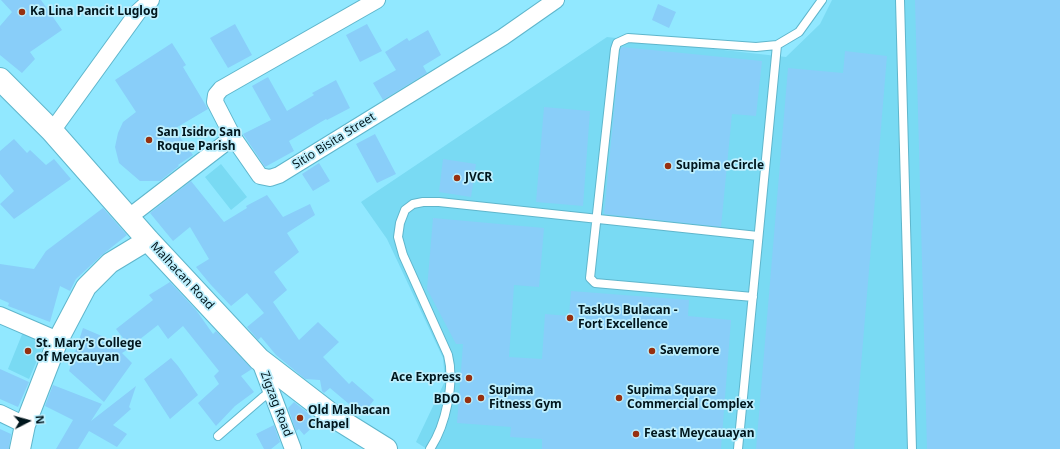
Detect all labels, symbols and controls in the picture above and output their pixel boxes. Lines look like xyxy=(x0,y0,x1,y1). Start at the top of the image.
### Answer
place label: Ka Lina Pancit Luglog xyxy=(30,5,158,19)
marker: Ka Lina Pancit Luglog xyxy=(17,7,27,17)
street label: Sitio Bisita Street xyxy=(290,110,378,172)
place label: San Isidro San Roque Parish xyxy=(157,126,241,154)
marker: San Isidro San Roque Parish xyxy=(144,135,154,145)
place label: Supima eCircle xyxy=(676,159,764,173)
marker: Supima eCircle xyxy=(663,161,673,171)
place label: JVCR xyxy=(465,171,492,185)
marker: JVCR xyxy=(452,173,462,183)
street label: Malhacan Road xyxy=(147,239,217,313)
place label: TaskUs Bulacan - Fort Excellence xyxy=(578,304,678,332)
marker: TaskUs Bulacan - Fort Excellence xyxy=(565,313,575,323)
place label: St. Mary's College of Meycauyan xyxy=(36,337,142,365)
place label: Savemore xyxy=(660,344,719,358)
marker: St. Mary's College of Meycauyan xyxy=(23,346,33,356)
marker: Savemore xyxy=(647,346,657,356)
street label: Zigzag Road xyxy=(257,369,295,439)
place label: Ace Express xyxy=(391,371,461,385)
marker: Ace Express xyxy=(464,373,474,383)
place label: Supima Fitness Gym xyxy=(489,384,562,412)
place label: Supima Square Commercial Complex xyxy=(627,384,753,412)
place label: BDO xyxy=(434,393,460,407)
marker: Supima Fitness Gym xyxy=(476,393,486,403)
marker: Supima Square Commercial Complex xyxy=(614,393,624,403)
marker: BDO xyxy=(463,395,473,405)
north arrow xyxy=(8,401,48,441)
place label: Old Malhacan Chapel xyxy=(308,404,390,432)
marker: Old Malhacan Chapel xyxy=(295,413,305,423)
text: N xyxy=(33,414,48,425)
place label: Feast Meycauayan xyxy=(644,427,755,441)
marker: Feast Meycauayan xyxy=(631,429,641,439)

